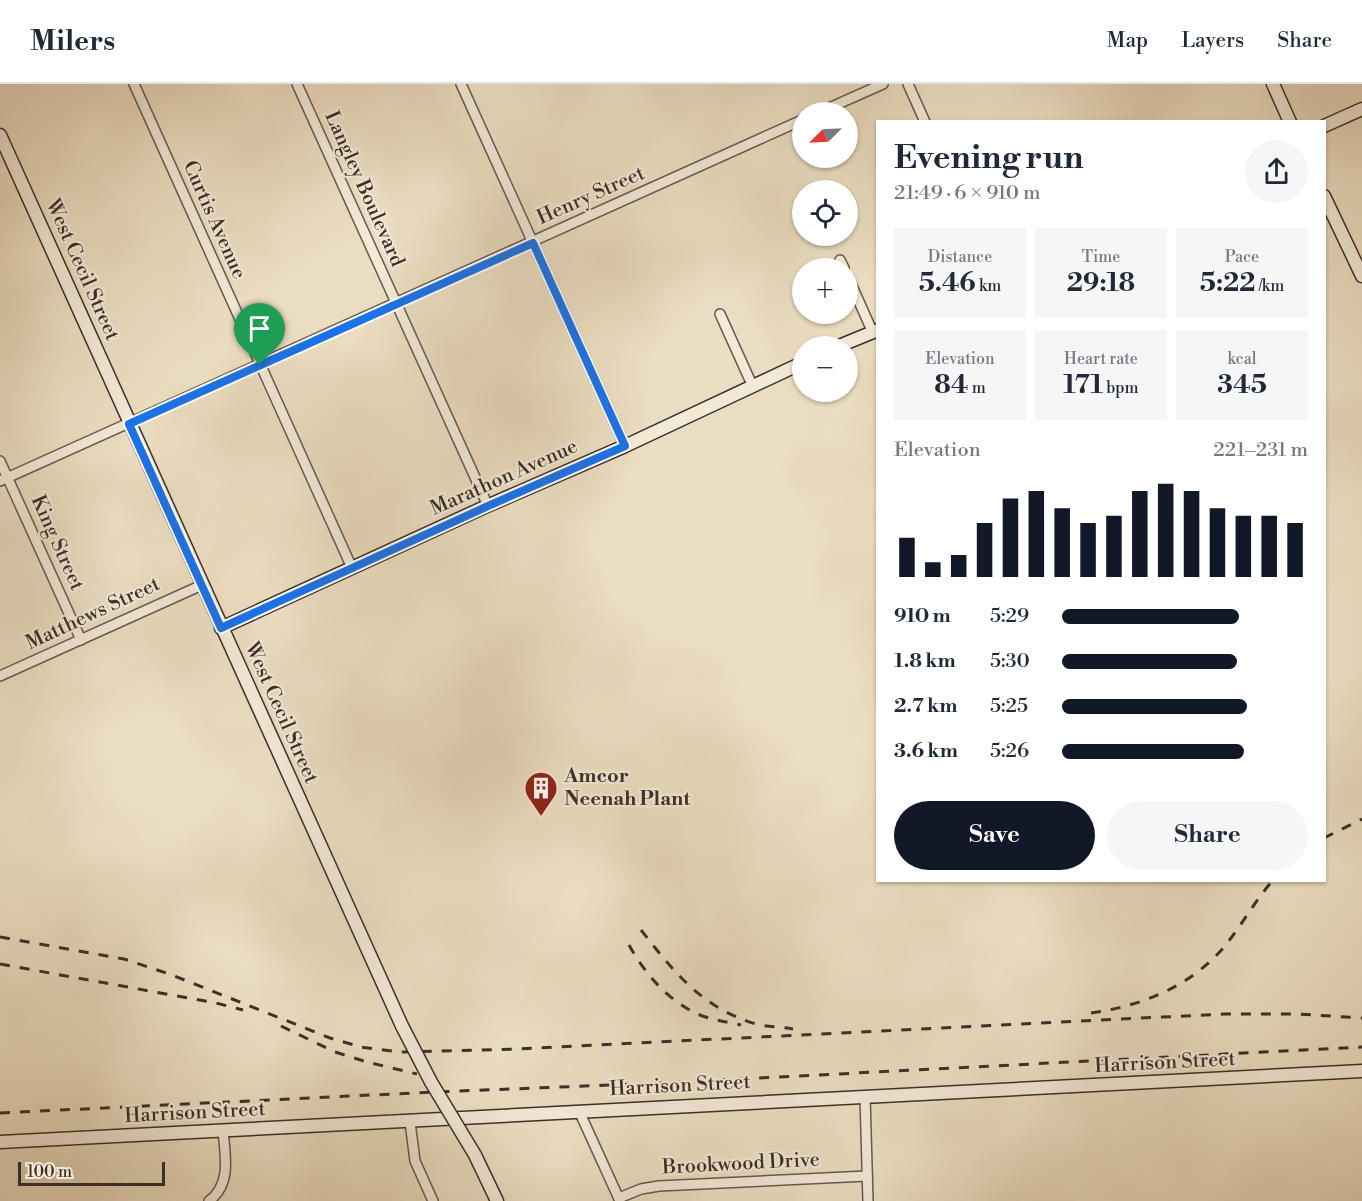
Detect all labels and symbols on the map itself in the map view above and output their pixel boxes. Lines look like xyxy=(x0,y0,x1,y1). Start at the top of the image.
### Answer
north arrow xyxy=(792,102,858,168)
street label: Langley Boulevard xyxy=(318,107,410,271)
street label: Curtis Avenue xyxy=(177,157,251,283)
street label: Henry Street xyxy=(533,161,649,231)
street label: West Cecil Street xyxy=(39,195,124,345)
pin xyxy=(234,303,285,365)
street label: Marathon Avenue xyxy=(426,434,582,522)
street label: King Street xyxy=(25,491,89,595)
street label: Matthews Street xyxy=(22,572,164,656)
street label: West Cecil Street xyxy=(238,638,323,788)
place label: Amcor Neenah Plant xyxy=(563,764,691,812)
building icon: Amcor Neenah Plant xyxy=(523,770,559,817)
street label: Harrison Street xyxy=(1094,1047,1236,1079)
street label: Harrison Street xyxy=(609,1070,751,1102)
street label: Harrison Street xyxy=(124,1097,266,1129)
street label: Brookwood Drive xyxy=(661,1147,820,1181)
scale bar xyxy=(18,1159,165,1186)

